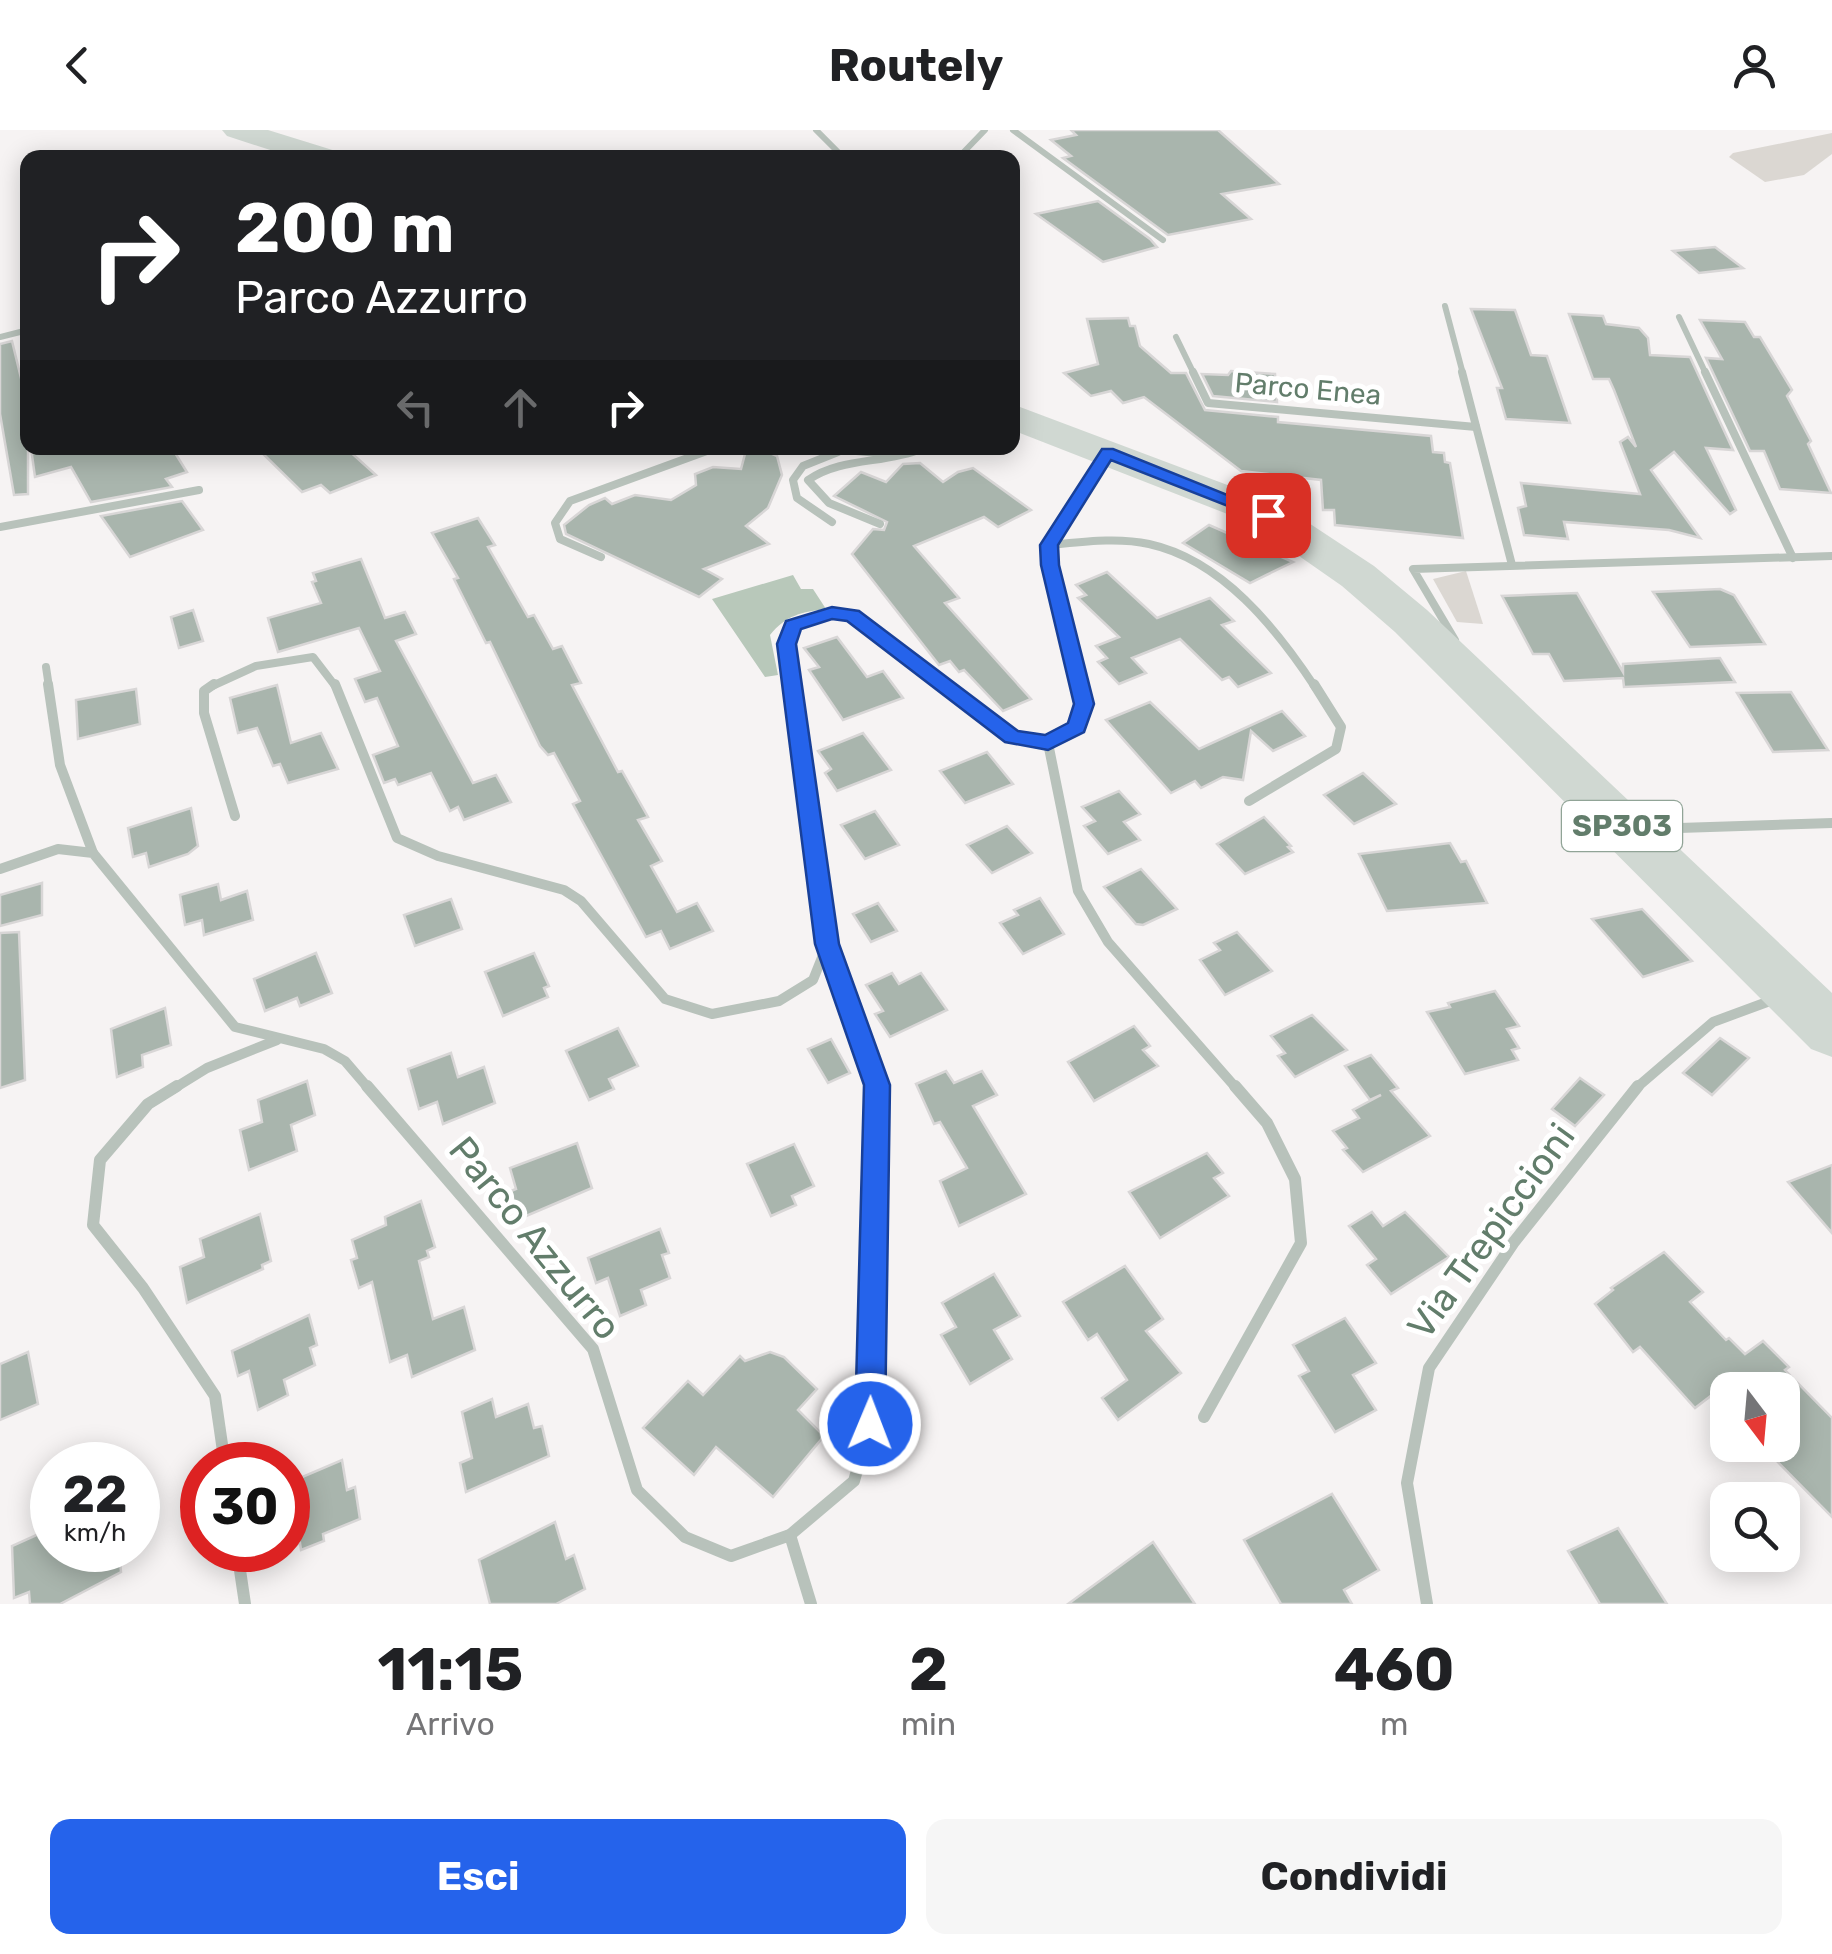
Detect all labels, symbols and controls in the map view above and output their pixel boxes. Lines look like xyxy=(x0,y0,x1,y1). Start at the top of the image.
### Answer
icon: back xyxy=(50,38,105,93)
icon: person xyxy=(1727,38,1782,93)
text: Routely xyxy=(829,39,1003,92)
text: 200 m xyxy=(235,187,455,270)
icon: right xyxy=(70,190,200,320)
text: Parco Azzurro xyxy=(235,271,528,324)
street label: Parco Enea xyxy=(1233,366,1383,412)
icon: left xyxy=(388,380,443,435)
icon: ahead xyxy=(493,380,548,435)
icon: right xyxy=(598,380,653,435)
pin xyxy=(1226,473,1311,558)
icon: arrive xyxy=(1241,488,1296,543)
road number: SP303 xyxy=(1562,801,1682,851)
street label: Via Trepiccioni xyxy=(1398,1114,1584,1348)
street label: Parco Azzurro xyxy=(439,1127,631,1349)
position arrow xyxy=(818,1372,922,1476)
north arrow xyxy=(1710,1372,1800,1462)
map controls xyxy=(1710,1372,1800,1572)
speed limit sign: 30 xyxy=(180,1442,310,1572)
text: 22 xyxy=(63,1465,128,1525)
button: search xyxy=(1710,1482,1800,1572)
text: km/h xyxy=(64,1518,126,1547)
text: 11:15 xyxy=(377,1634,523,1705)
text: 2 xyxy=(909,1634,948,1705)
text: 460 xyxy=(1334,1634,1455,1705)
text: Arrivo xyxy=(406,1705,495,1743)
text: min xyxy=(901,1705,956,1743)
text: m xyxy=(1380,1705,1408,1743)
button: Esci xyxy=(50,1819,906,1934)
button: Condividi xyxy=(926,1819,1782,1934)

